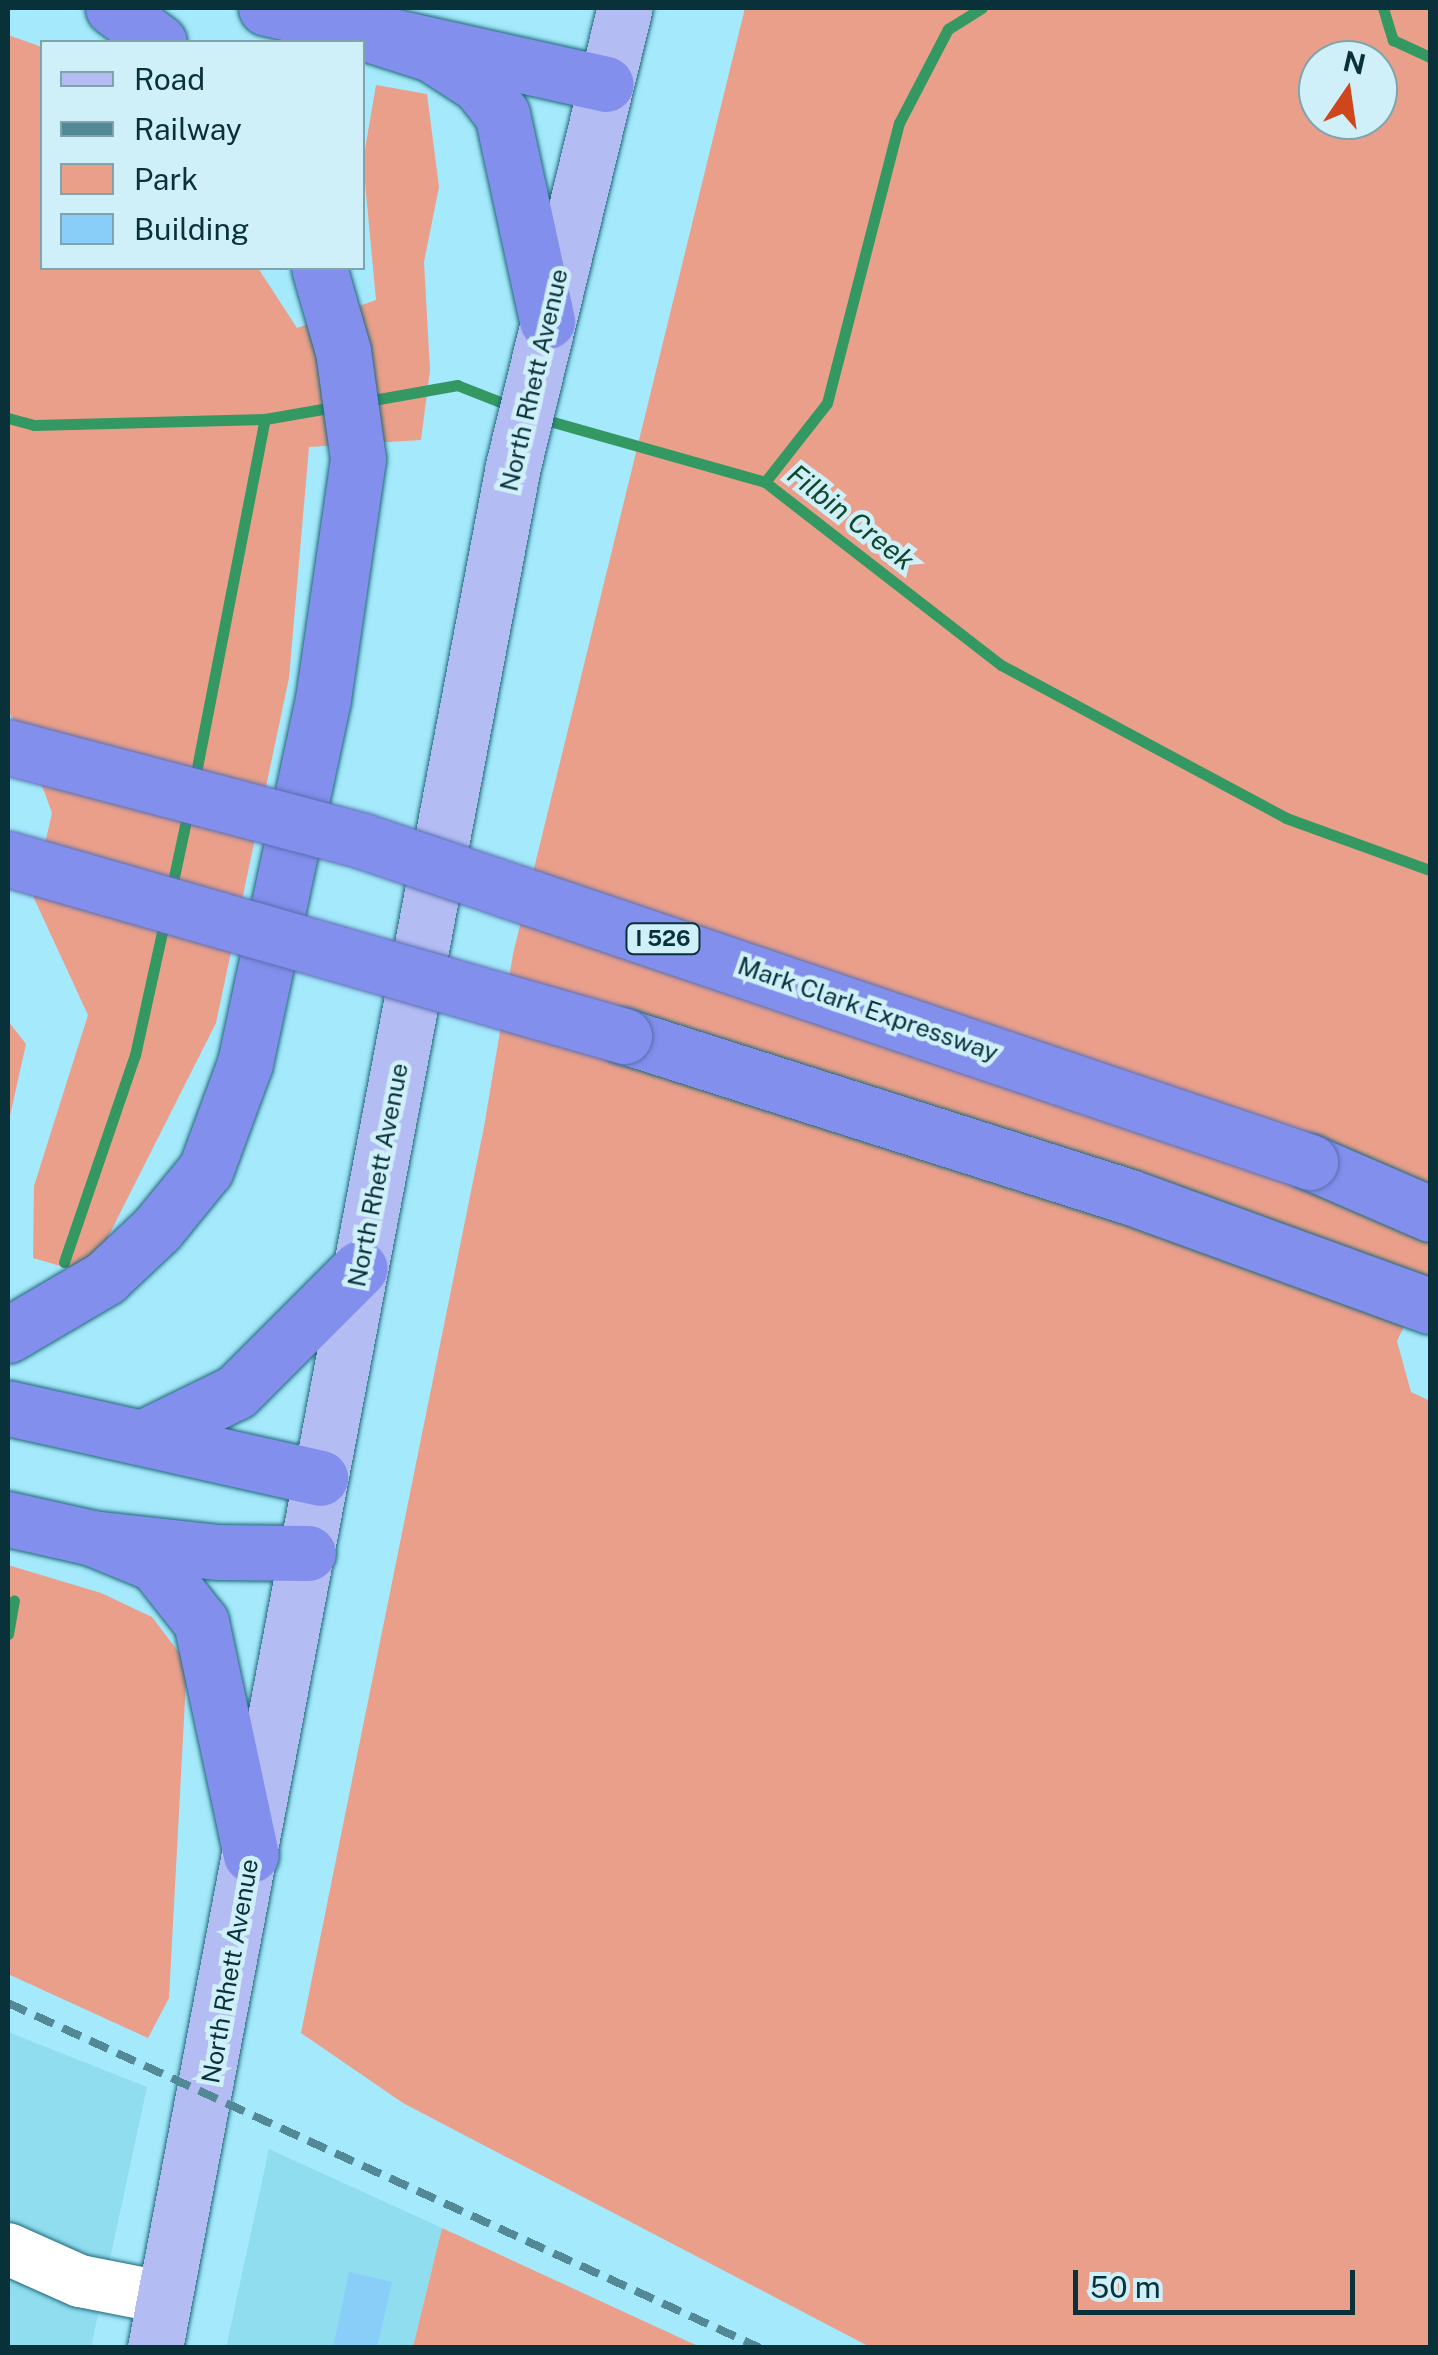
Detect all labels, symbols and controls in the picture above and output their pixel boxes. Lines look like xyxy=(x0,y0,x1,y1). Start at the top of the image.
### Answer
legend xyxy=(40,40,365,270)
north arrow xyxy=(1298,40,1398,140)
text: N xyxy=(1340,44,1369,81)
text: Road xyxy=(134,61,205,97)
text: Railway xyxy=(134,111,242,147)
text: Park xyxy=(134,161,198,197)
text: Building xyxy=(134,211,249,247)
street label: North Rhett Avenue xyxy=(494,266,574,494)
water label: Filbin Creek xyxy=(781,457,921,577)
road number: I 526 xyxy=(623,922,703,956)
street label: Mark Clark Expressway xyxy=(734,950,1002,1068)
street label: North Rhett Avenue xyxy=(342,1061,414,1289)
street label: North Rhett Avenue xyxy=(195,1856,265,2086)
scale bar xyxy=(1078,2250,1360,2312)
text: 50 m xyxy=(1090,2269,1161,2305)

